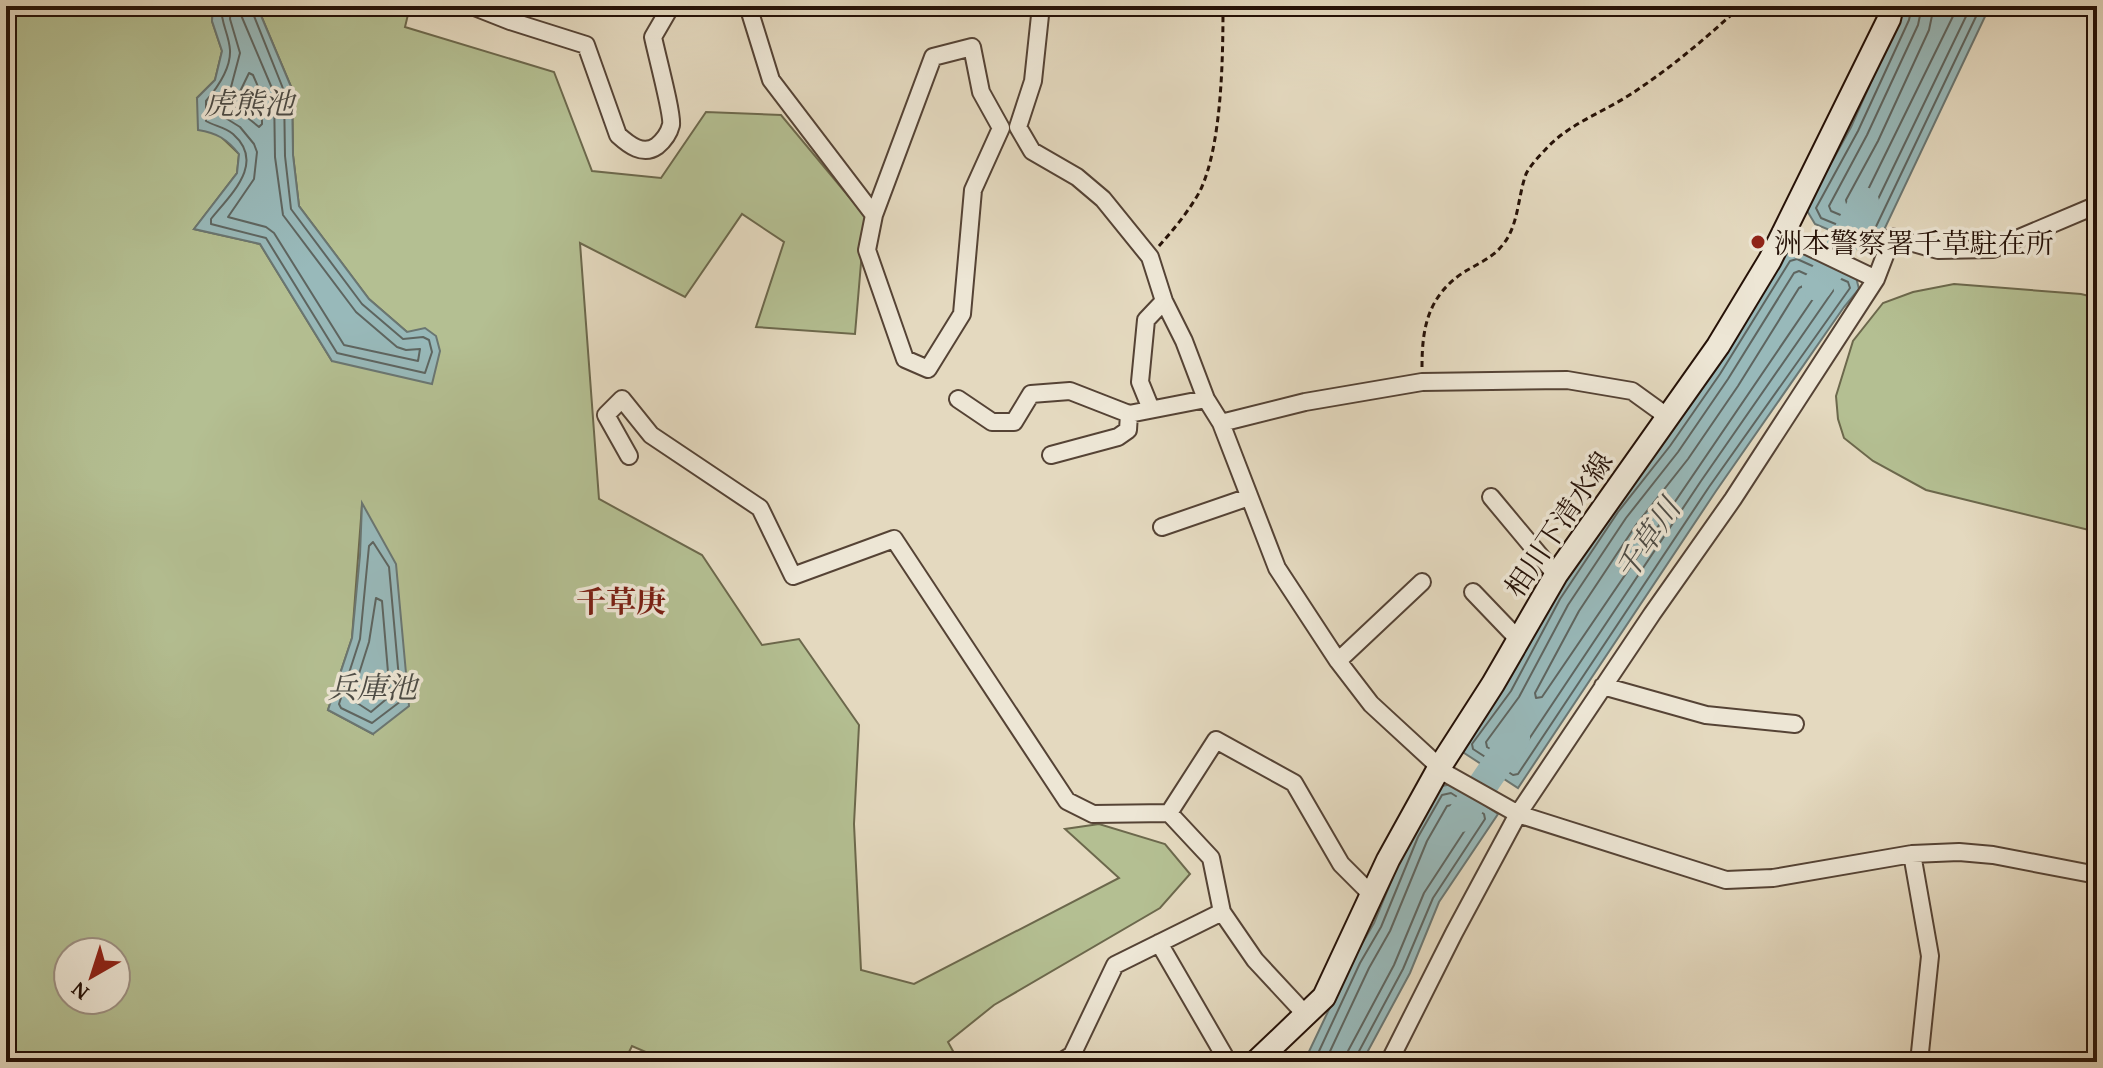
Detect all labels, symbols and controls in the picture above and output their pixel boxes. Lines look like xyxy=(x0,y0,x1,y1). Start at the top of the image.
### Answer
water label: 虎熊池 xyxy=(204,81,297,125)
place label: 洲本警察署千草駐在所 xyxy=(1774,222,2054,263)
marker: 洲本警察署千草駐在所 xyxy=(1749,233,1767,251)
street label: 相川下清水線 xyxy=(1494,443,1622,605)
water label: 千草川 xyxy=(1604,487,1692,589)
district label: 千草庚 xyxy=(576,579,666,623)
water label: 兵庫池 xyxy=(327,665,420,709)
north arrow xyxy=(52,936,132,1016)
text: N xyxy=(63,974,95,1009)

